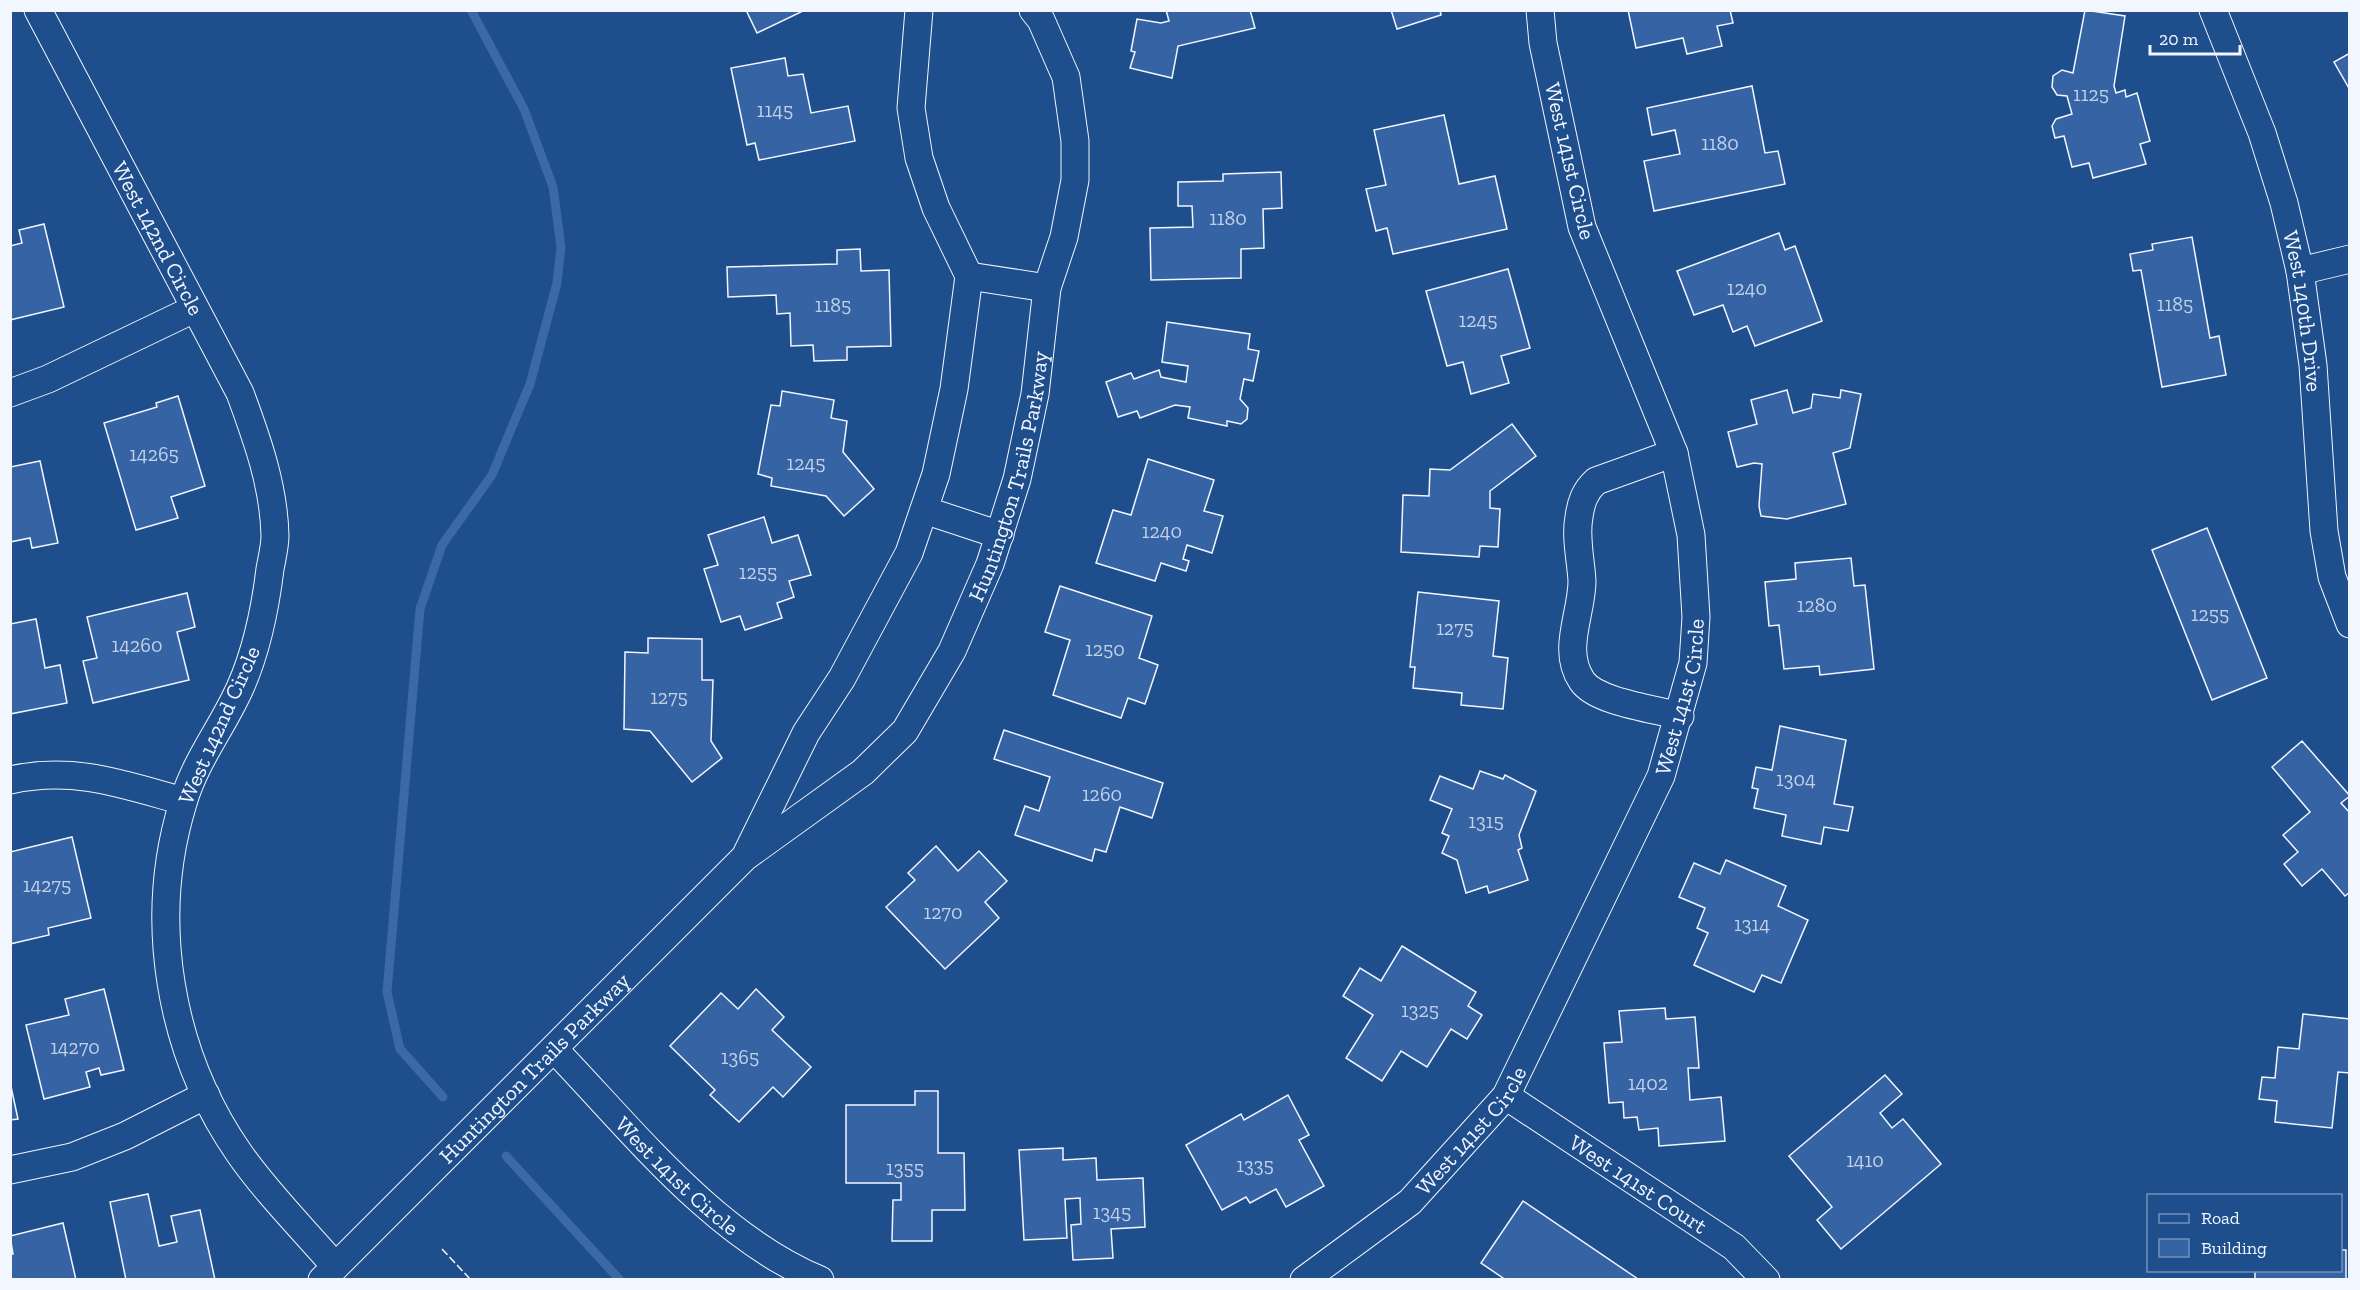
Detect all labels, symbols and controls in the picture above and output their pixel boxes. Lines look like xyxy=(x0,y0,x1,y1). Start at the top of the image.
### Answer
scale bar xyxy=(2150,18,2240,56)
text: 20 m xyxy=(2159,28,2199,50)
street label: West 141st Circle xyxy=(1539,80,1601,242)
house number: 1125 xyxy=(2073,82,2109,106)
house number: 1145 xyxy=(757,98,793,122)
house number: 1180 xyxy=(1701,131,1739,155)
street label: West 142nd Circle xyxy=(107,157,210,320)
house number: 1180 xyxy=(1209,206,1247,230)
street label: West 140th Drive xyxy=(2277,228,2328,393)
house number: 1240 xyxy=(1727,276,1767,300)
house number: 1185 xyxy=(2157,292,2193,316)
house number: 1185 xyxy=(815,293,851,317)
house number: 1245 xyxy=(1458,308,1498,332)
street label: Huntington Trails Parkway xyxy=(962,349,1053,606)
house number: 14265 xyxy=(129,442,179,466)
house number: 1245 xyxy=(786,451,826,475)
house number: 1240 xyxy=(1142,519,1182,543)
house number: 1255 xyxy=(739,560,777,584)
house number: 1280 xyxy=(1797,593,1837,617)
house number: 1255 xyxy=(2191,602,2229,626)
house number: 1275 xyxy=(1436,616,1474,640)
street label: West 141st Circle xyxy=(1648,618,1709,778)
house number: 14260 xyxy=(112,633,162,657)
house number: 1250 xyxy=(1085,637,1125,661)
street label: West 142nd Circle xyxy=(172,642,266,808)
house number: 1275 xyxy=(650,685,688,709)
house number: 1304 xyxy=(1776,767,1816,791)
house number: 1260 xyxy=(1082,782,1122,806)
house number: 1315 xyxy=(1468,809,1504,833)
house number: 14275 xyxy=(23,873,71,897)
house number: 1270 xyxy=(924,900,962,924)
house number: 1314 xyxy=(1734,912,1770,936)
street label: Huntington Trails Parkway xyxy=(433,966,636,1169)
house number: 1325 xyxy=(1401,998,1439,1022)
house number: 14270 xyxy=(50,1035,100,1059)
house number: 1365 xyxy=(721,1045,759,1069)
street label: West 141st Circle xyxy=(1410,1062,1532,1201)
house number: 1402 xyxy=(1628,1071,1668,1095)
street label: West 141st Circle xyxy=(610,1111,744,1241)
street label: West 141st Court xyxy=(1565,1128,1713,1240)
house number: 1410 xyxy=(1846,1148,1884,1172)
house number: 1335 xyxy=(1236,1153,1274,1177)
house number: 1355 xyxy=(886,1156,924,1180)
legend xyxy=(2147,1194,2342,1272)
house number: 1345 xyxy=(1093,1200,1131,1224)
text: Road xyxy=(2201,1207,2240,1229)
text: Building xyxy=(2201,1237,2267,1259)

